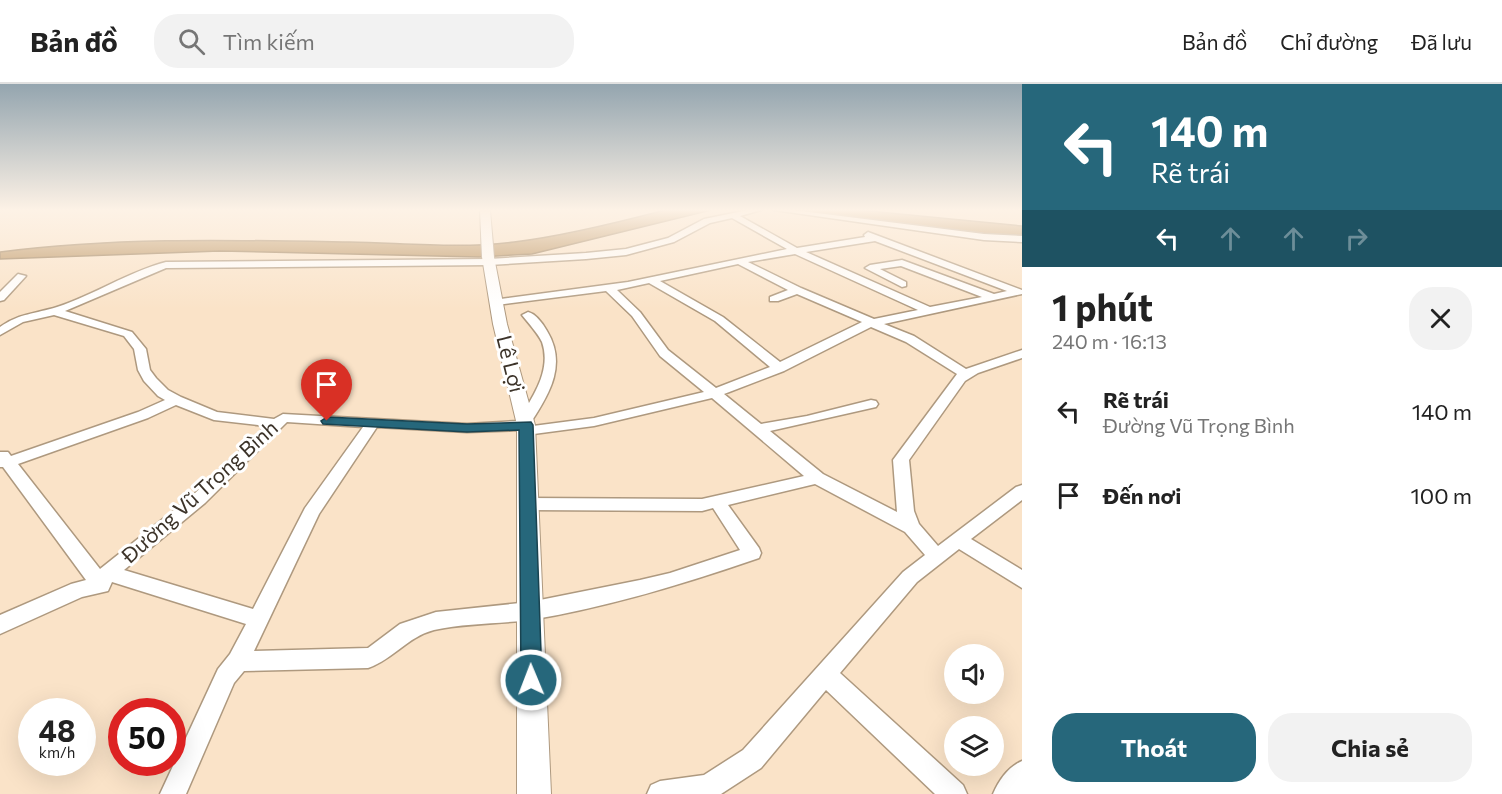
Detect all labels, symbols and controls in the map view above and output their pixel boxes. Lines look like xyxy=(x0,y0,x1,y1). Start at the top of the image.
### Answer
search box xyxy=(154,14,574,68)
text: Bản đồ xyxy=(30,24,118,58)
icon: search xyxy=(175,25,208,58)
text: Tìm kiếm xyxy=(223,28,315,55)
text: Bản đồ xyxy=(1182,29,1247,54)
text: Chỉ đường xyxy=(1280,29,1378,54)
text: Đã lưu xyxy=(1411,29,1472,54)
text: 140 m xyxy=(1151,104,1268,156)
icon: left xyxy=(1052,108,1130,186)
text: Rẽ trái xyxy=(1151,156,1230,189)
icon: left xyxy=(1151,222,1184,255)
icon: ahead xyxy=(1214,222,1247,255)
icon: ahead xyxy=(1277,222,1310,255)
icon: right xyxy=(1340,222,1373,255)
text: 1 phút xyxy=(1052,284,1153,328)
button: close xyxy=(1409,287,1472,350)
text: 240 m · 16:13 xyxy=(1052,329,1167,353)
street label: Lê Lợi xyxy=(492,333,531,395)
pin xyxy=(301,359,352,421)
icon: arrive xyxy=(310,368,343,401)
text: Rẽ trái xyxy=(1103,386,1169,413)
icon: left xyxy=(1052,395,1085,428)
text: 140 m xyxy=(1412,398,1472,425)
text: Đường Vũ Trọng Bình xyxy=(1103,413,1295,437)
street label: Đường Vũ Trọng Bình xyxy=(115,414,282,568)
icon: arrive xyxy=(1052,479,1085,512)
text: Đến nơi xyxy=(1103,482,1181,509)
text: 100 m xyxy=(1410,482,1472,509)
map controls xyxy=(944,644,1004,776)
button: sound xyxy=(944,644,1004,704)
position arrow xyxy=(499,648,563,712)
speed limit sign: 50 xyxy=(108,698,186,776)
text: 48 xyxy=(39,711,75,748)
button: Thoát xyxy=(1052,713,1256,782)
button: Chia sẻ xyxy=(1268,713,1472,782)
button: layers xyxy=(944,716,1004,776)
text: km/h xyxy=(39,743,75,761)

